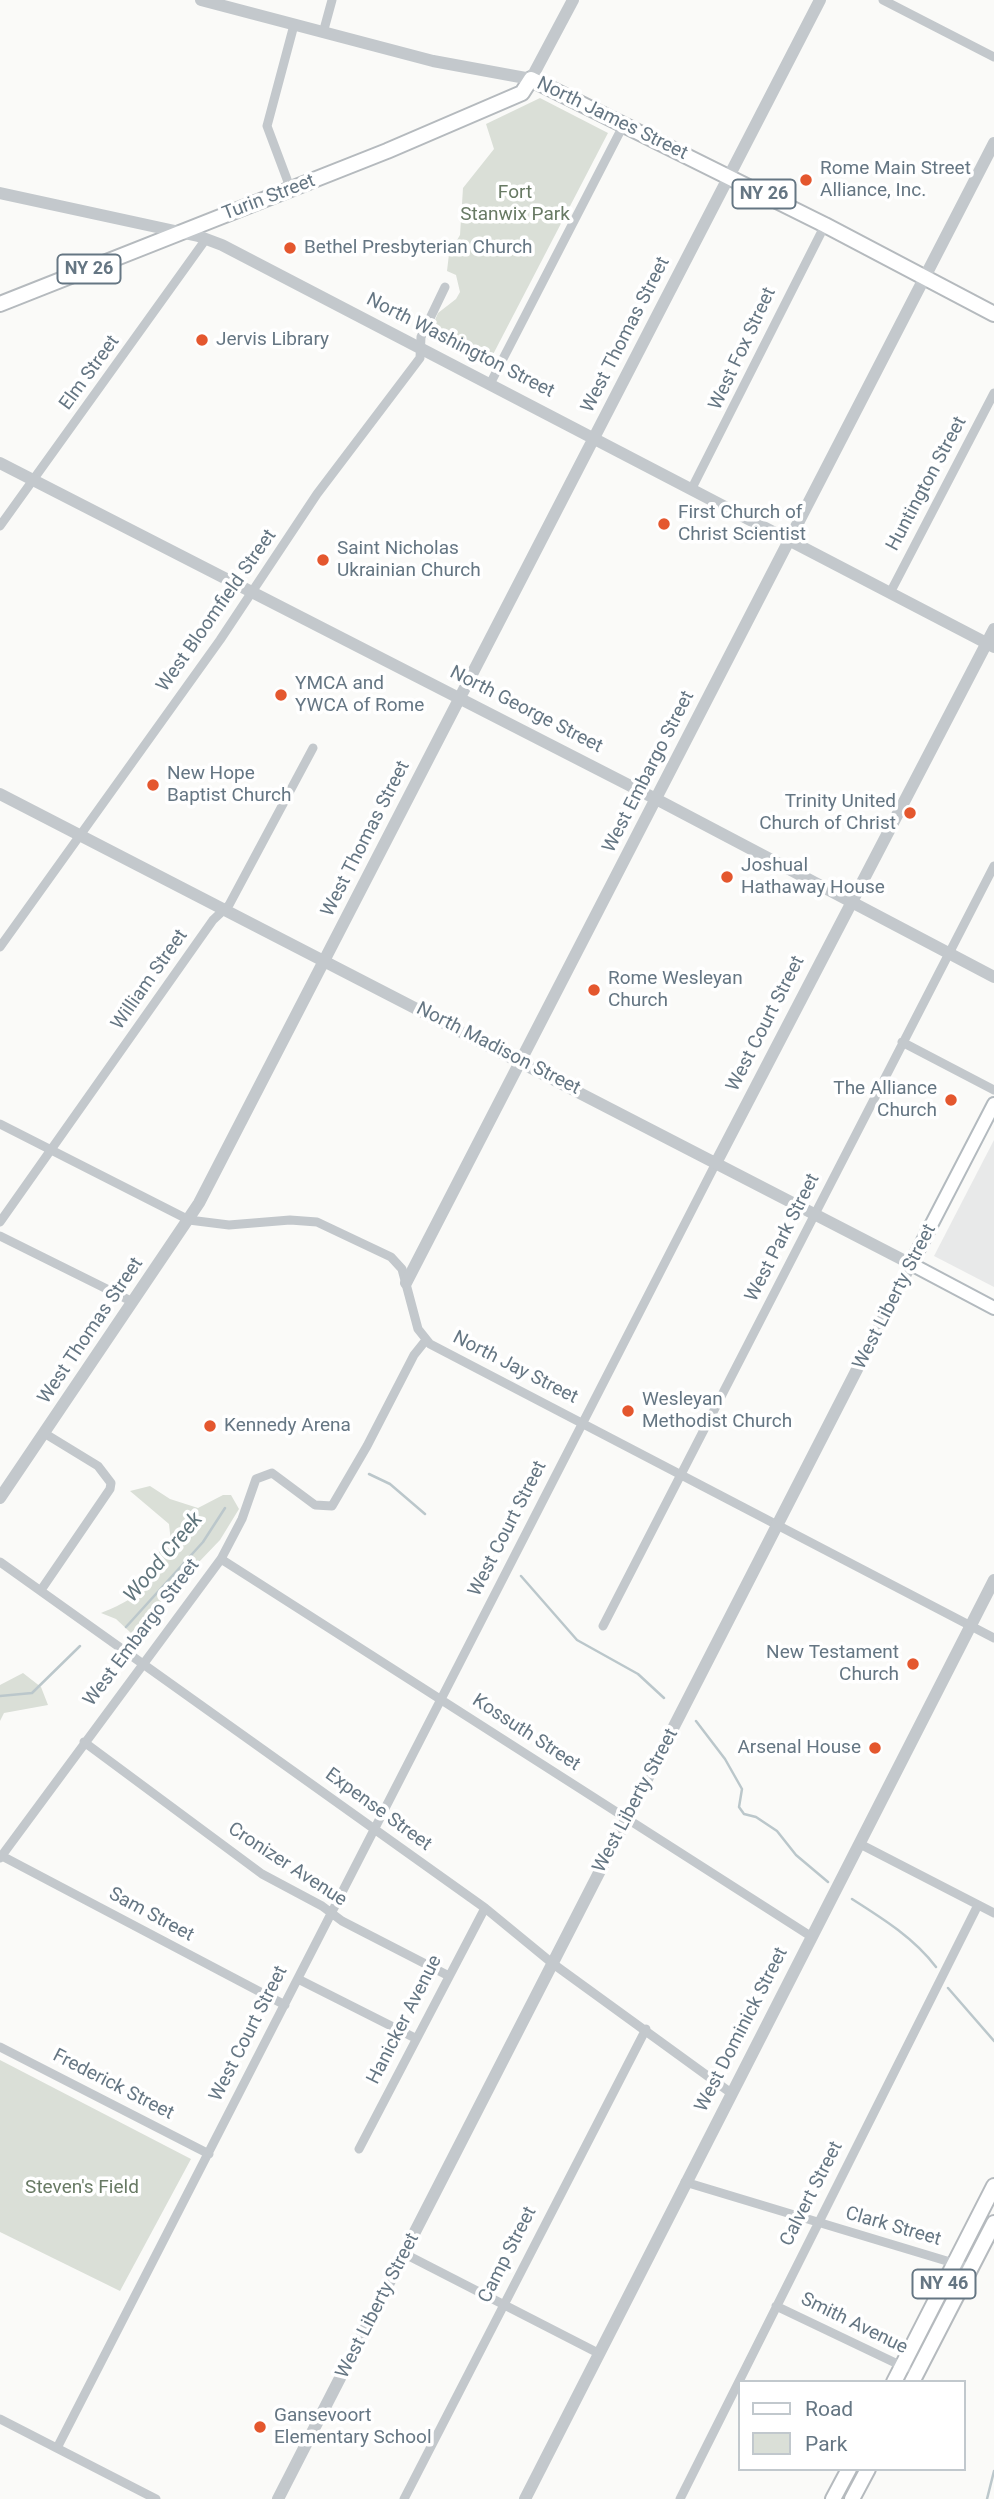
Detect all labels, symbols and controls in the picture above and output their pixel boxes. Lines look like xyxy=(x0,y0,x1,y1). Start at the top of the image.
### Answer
street label: North James Street xyxy=(533,73,691,165)
place label: Rome Main Street Alliance, Inc. xyxy=(820,158,971,202)
street label: Turin Street xyxy=(219,170,319,226)
marker: Rome Main Street Alliance, Inc. xyxy=(798,172,814,188)
road number: NY 26 xyxy=(732,180,796,209)
park label: Fort Stanwix Park xyxy=(460,182,570,226)
place label: Bethel Presbyterian Church xyxy=(304,237,533,259)
marker: Bethel Presbyterian Church xyxy=(282,240,298,256)
street label: West Thomas Street xyxy=(577,253,675,417)
road number: NY 26 xyxy=(57,255,120,284)
street label: West Fox Street xyxy=(705,284,781,414)
street label: North Washington Street xyxy=(362,289,558,403)
place label: Jervis Library xyxy=(216,329,329,351)
street label: Elm Street xyxy=(55,331,125,415)
marker: Jervis Library xyxy=(194,332,210,348)
street label: Huntington Street xyxy=(882,413,972,555)
place label: First Church of Christ Scientist xyxy=(678,502,806,546)
marker: First Church of Christ Scientist xyxy=(656,516,672,532)
street label: West Bloomfield Street xyxy=(152,525,282,697)
place label: Saint Nicholas Ukrainian Church xyxy=(337,538,481,582)
marker: Saint Nicholas Ukrainian Church xyxy=(315,552,331,568)
street label: North George Street xyxy=(446,662,606,758)
place label: YMCA and YWCA of Rome xyxy=(295,673,424,717)
marker: YMCA and YWCA of Rome xyxy=(273,687,289,703)
street label: West Embargo Street xyxy=(598,687,700,857)
street label: West Thomas Street xyxy=(317,757,415,921)
place label: New Hope Baptist Church xyxy=(167,763,291,807)
marker: New Hope Baptist Church xyxy=(145,777,161,793)
place label: Trinity United Church of Christ xyxy=(759,791,896,835)
marker: Trinity United Church of Christ xyxy=(902,805,918,821)
place label: Joshual Hathaway House xyxy=(741,855,885,899)
marker: Joshual Hathaway House xyxy=(719,869,735,885)
street label: William Street xyxy=(107,925,193,1035)
street label: West Court Street xyxy=(722,952,810,1096)
place label: Rome Wesleyan Church xyxy=(608,968,743,1012)
marker: Rome Wesleyan Church xyxy=(586,982,602,998)
street label: North Madison Street xyxy=(412,998,584,1100)
place label: The Alliance Church xyxy=(833,1078,937,1122)
marker: The Alliance Church xyxy=(943,1092,959,1108)
street label: West Park Street xyxy=(741,1170,825,1306)
street label: West Liberty Street xyxy=(849,1221,941,1373)
street label: West Thomas Street xyxy=(34,1253,148,1409)
street label: North Jay Street xyxy=(449,1327,581,1409)
place label: Wesleyan Methodist Church xyxy=(642,1389,792,1433)
marker: Wesleyan Methodist Church xyxy=(620,1403,636,1419)
place label: Kennedy Arena xyxy=(224,1415,351,1437)
marker: Kennedy Arena xyxy=(202,1418,218,1434)
street label: West Court Street xyxy=(464,1457,552,1601)
water label: Wood Creek xyxy=(119,1508,209,1608)
street label: West Embargo Street xyxy=(79,1555,205,1711)
place label: New Testament Church xyxy=(766,1642,899,1686)
marker: New Testament Church xyxy=(905,1656,921,1672)
street label: Kossuth Street xyxy=(468,1690,584,1776)
street label: West Liberty Street xyxy=(588,1725,684,1877)
place label: Arsenal House xyxy=(737,1737,861,1759)
marker: Arsenal House xyxy=(867,1740,883,1756)
street label: Expense Street xyxy=(320,1764,436,1856)
street label: Cronizer Avenue xyxy=(223,1818,351,1912)
street label: Sam Street xyxy=(105,1883,197,1947)
street label: West Dominick Street xyxy=(691,1944,793,2116)
street label: Hanicker Avenue xyxy=(363,1952,447,2088)
street label: West Court Street xyxy=(205,1962,293,2106)
street label: Frederick Street xyxy=(49,2045,177,2125)
street label: Calvert Street xyxy=(776,2138,848,2250)
park label: Steven's Field xyxy=(25,2177,139,2199)
street label: Camp Street xyxy=(474,2203,542,2307)
street label: Clark Street xyxy=(843,2203,943,2251)
street label: West Liberty Street xyxy=(332,2230,424,2382)
road number: NY 46 xyxy=(912,2270,976,2298)
street label: Smith Avenue xyxy=(797,2288,911,2360)
legend xyxy=(738,2380,966,2471)
text: Road xyxy=(805,2397,853,2421)
place label: Gansevoort Elementary School xyxy=(274,2405,432,2449)
marker: Gansevoort Elementary School xyxy=(252,2419,268,2435)
text: Park xyxy=(805,2432,847,2456)

